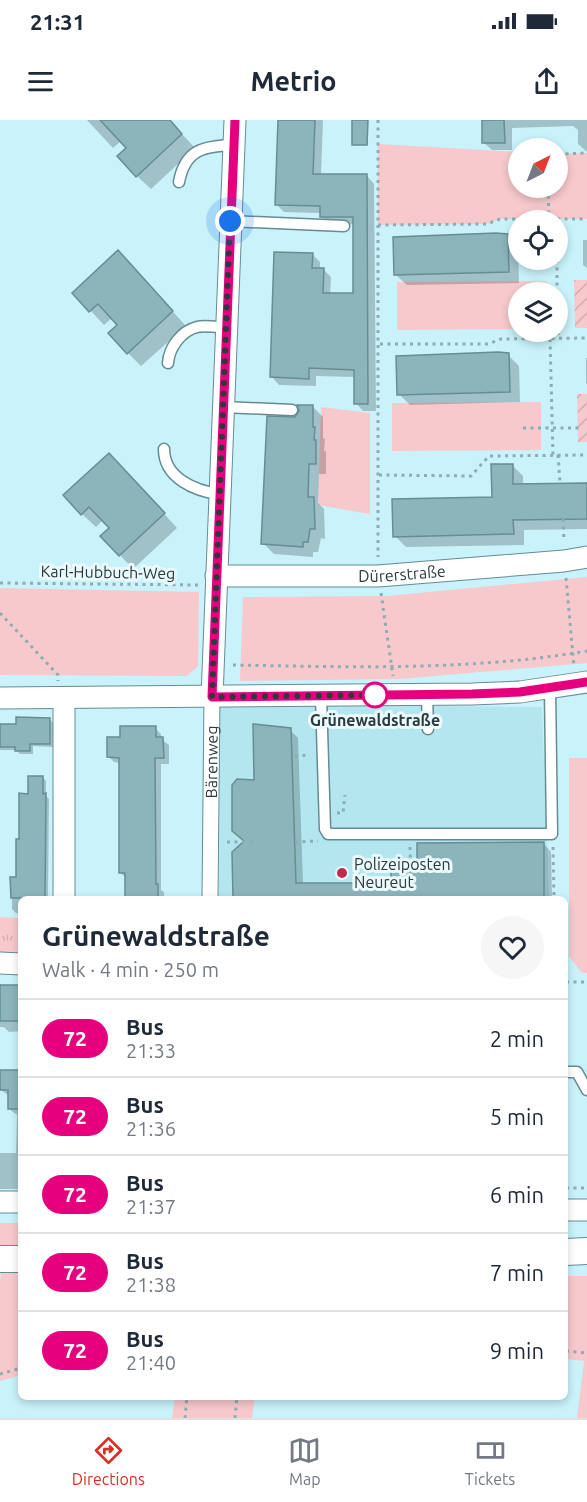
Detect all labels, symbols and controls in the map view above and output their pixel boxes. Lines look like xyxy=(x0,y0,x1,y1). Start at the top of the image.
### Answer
text: 21:31 xyxy=(30,9,85,34)
icon: menu xyxy=(24,65,57,98)
icon: share xyxy=(530,65,563,98)
text: Metrio xyxy=(250,66,337,96)
north arrow xyxy=(508,138,568,198)
map controls xyxy=(508,138,568,342)
your location xyxy=(215,206,245,236)
button: locate xyxy=(508,210,568,270)
button: layers xyxy=(508,282,568,342)
street label: Karl-Hubbuch-Weg xyxy=(40,562,176,582)
street label: Dürerstraße xyxy=(358,562,446,585)
marker: Grünewaldstraße xyxy=(362,682,388,708)
place label: Grünewaldstraße xyxy=(310,711,440,729)
street label: Bärenweg xyxy=(202,725,221,799)
place label: Polizeiposten Neureut xyxy=(354,855,451,891)
marker: Polizeiposten Neureut xyxy=(335,866,349,880)
button: heart xyxy=(481,916,544,979)
text: Grünewaldstraße xyxy=(42,920,270,951)
text: Walk · 4 min · 250 m xyxy=(42,958,219,981)
text: Bus xyxy=(126,1014,164,1039)
text: 72 xyxy=(63,1026,87,1050)
text: 2 min xyxy=(490,1026,544,1051)
text: 21:33 xyxy=(126,1039,176,1062)
text: Bus xyxy=(126,1092,164,1117)
text: 72 xyxy=(63,1104,87,1128)
text: 5 min xyxy=(490,1104,544,1129)
text: 21:36 xyxy=(126,1117,176,1140)
text: Bus xyxy=(126,1170,164,1195)
text: 72 xyxy=(63,1182,87,1206)
text: 6 min xyxy=(490,1182,544,1207)
text: 21:37 xyxy=(126,1195,176,1218)
text: Bus xyxy=(126,1248,164,1273)
text: 72 xyxy=(63,1260,87,1284)
text: 7 min xyxy=(490,1260,544,1285)
text: 21:38 xyxy=(126,1273,176,1296)
text: Bus xyxy=(126,1326,164,1351)
text: 72 xyxy=(63,1338,87,1362)
text: 9 min xyxy=(490,1338,544,1363)
text: 21:40 xyxy=(126,1351,176,1374)
tab: Directions xyxy=(72,1434,145,1488)
tab: Map xyxy=(288,1434,321,1488)
tab: Tickets xyxy=(465,1434,515,1488)

